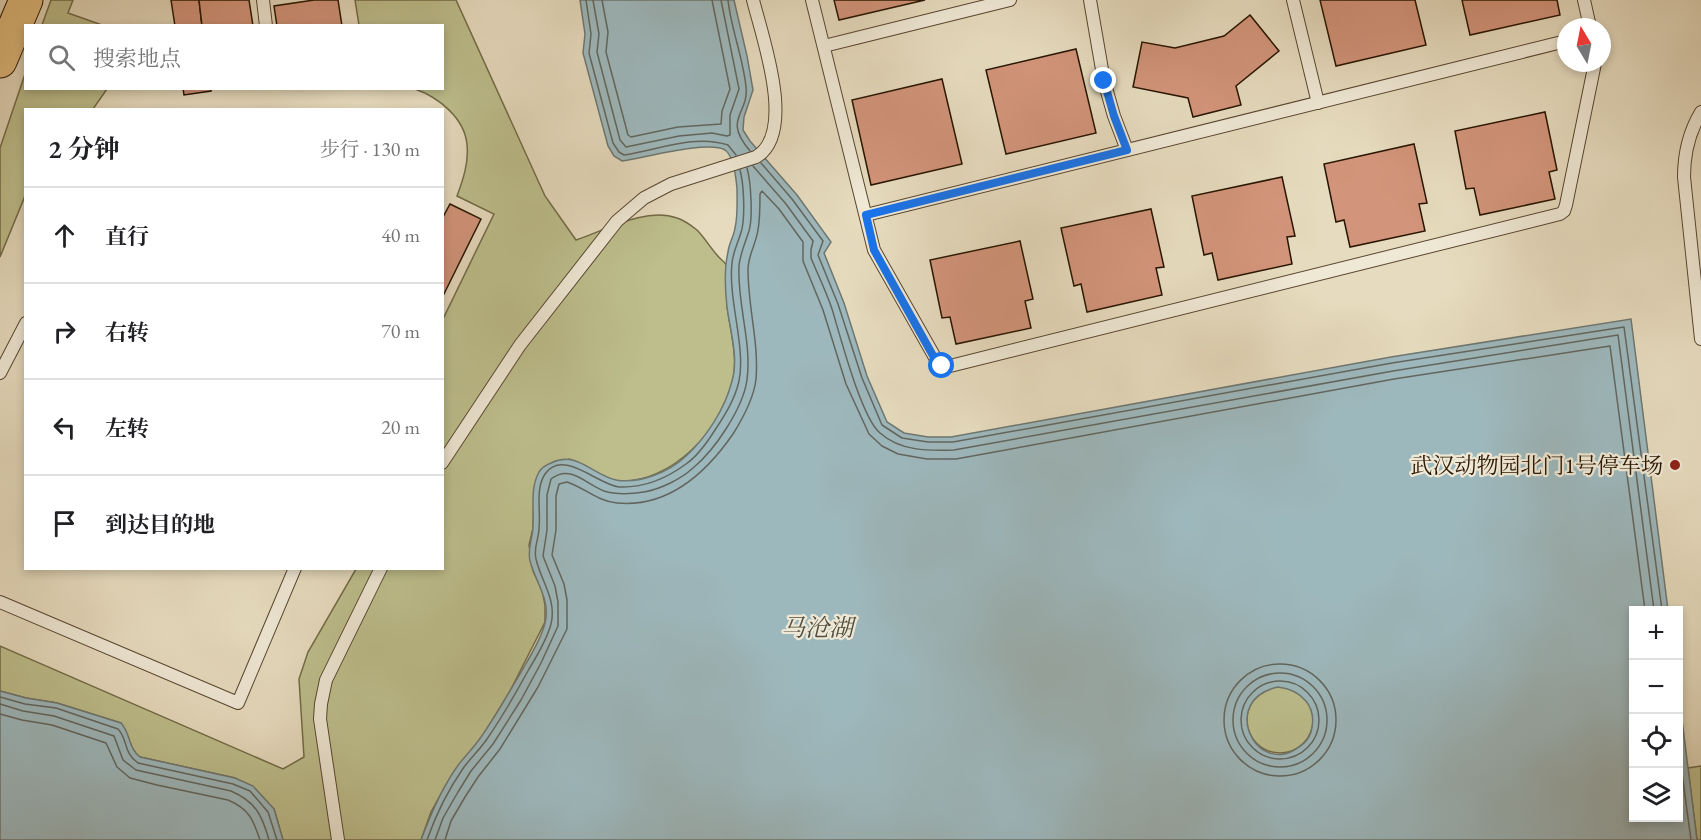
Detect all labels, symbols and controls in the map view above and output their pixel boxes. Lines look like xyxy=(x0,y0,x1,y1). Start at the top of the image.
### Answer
north arrow xyxy=(1557,18,1611,72)
search box xyxy=(24,24,444,90)
icon: search xyxy=(45,41,78,74)
text: 搜索地点 xyxy=(93,44,181,73)
route end xyxy=(1090,67,1116,93)
text: 2 分钟 xyxy=(48,132,120,166)
text: 步行 · 130 m xyxy=(320,136,420,162)
icon: ahead xyxy=(48,219,81,252)
text: 直行 xyxy=(105,222,149,251)
text: 40 m xyxy=(381,222,420,248)
icon: right xyxy=(48,315,81,348)
text: 右转 xyxy=(105,318,149,347)
text: 70 m xyxy=(381,318,420,344)
route start xyxy=(928,352,954,378)
icon: left xyxy=(48,411,81,444)
text: 左转 xyxy=(105,414,149,443)
text: 20 m xyxy=(381,414,420,440)
place label: 武汉动物园北门1号停车场 xyxy=(1410,451,1663,480)
marker: 武汉动物园北门1号停车场 xyxy=(1668,458,1682,472)
icon: arrive xyxy=(48,507,81,540)
text: 到达目的地 xyxy=(105,510,215,539)
map controls xyxy=(1629,606,1683,822)
button: + xyxy=(1629,606,1683,660)
water label: 马沧湖 xyxy=(781,612,857,643)
button: − xyxy=(1629,660,1683,714)
button: locate xyxy=(1629,714,1683,768)
button: layers xyxy=(1629,768,1683,822)

